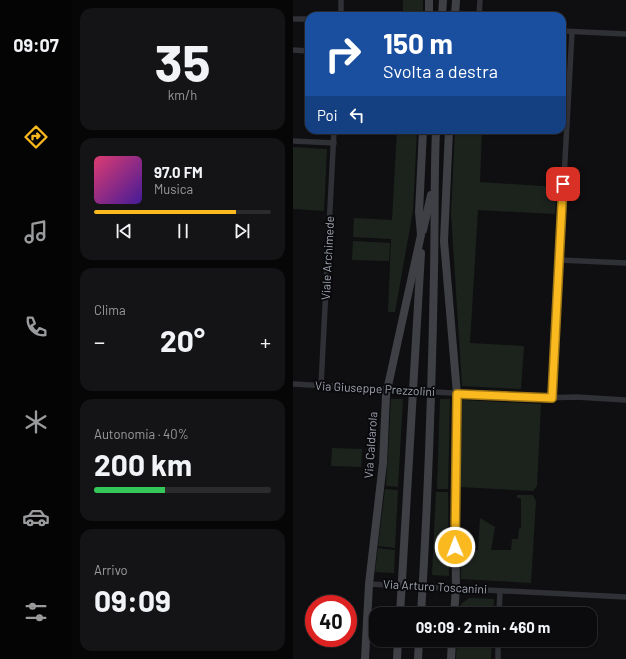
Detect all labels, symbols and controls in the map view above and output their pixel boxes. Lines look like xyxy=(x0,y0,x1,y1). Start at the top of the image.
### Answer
text: 150 m xyxy=(383,26,453,60)
icon: right xyxy=(317,28,369,80)
text: 35 xyxy=(154,30,211,92)
text: 09:07 xyxy=(13,34,59,56)
text: Svolta a destra xyxy=(383,60,498,82)
text: km/h xyxy=(168,87,197,103)
icon: left xyxy=(346,104,368,126)
text: Poi xyxy=(317,106,338,124)
icon: directions xyxy=(22,123,50,151)
text: 97.0 FM xyxy=(154,163,203,181)
pin xyxy=(546,167,580,201)
icon: arrive xyxy=(552,173,574,195)
text: Musica xyxy=(154,181,193,197)
street label: Viale Archimede xyxy=(318,215,336,300)
icon: music xyxy=(22,218,50,246)
icon: previous xyxy=(113,220,135,242)
icon: pause xyxy=(172,220,194,242)
icon: next xyxy=(231,220,253,242)
text: Clima xyxy=(94,302,126,318)
icon: phone xyxy=(22,313,50,341)
text: 20° xyxy=(160,322,205,358)
text: − xyxy=(94,328,105,354)
text: + xyxy=(260,328,271,354)
street label: Via Giuseppe Prezzolini xyxy=(315,378,435,398)
icon: climate xyxy=(22,408,50,436)
street label: Via Caldarola xyxy=(361,411,379,479)
text: Autonomia · 40% xyxy=(94,426,189,442)
text: 200 km xyxy=(94,446,192,482)
icon: car xyxy=(22,503,50,531)
position arrow xyxy=(434,526,476,568)
text: Arrivo xyxy=(94,562,128,578)
street label: Via Arturo Toscanini xyxy=(383,576,487,596)
text: 09:09 xyxy=(94,582,171,618)
speed limit sign: 40 xyxy=(305,595,357,647)
icon: filters xyxy=(22,598,50,626)
text: 09:09 · 2 min · 460 m xyxy=(416,618,550,636)

